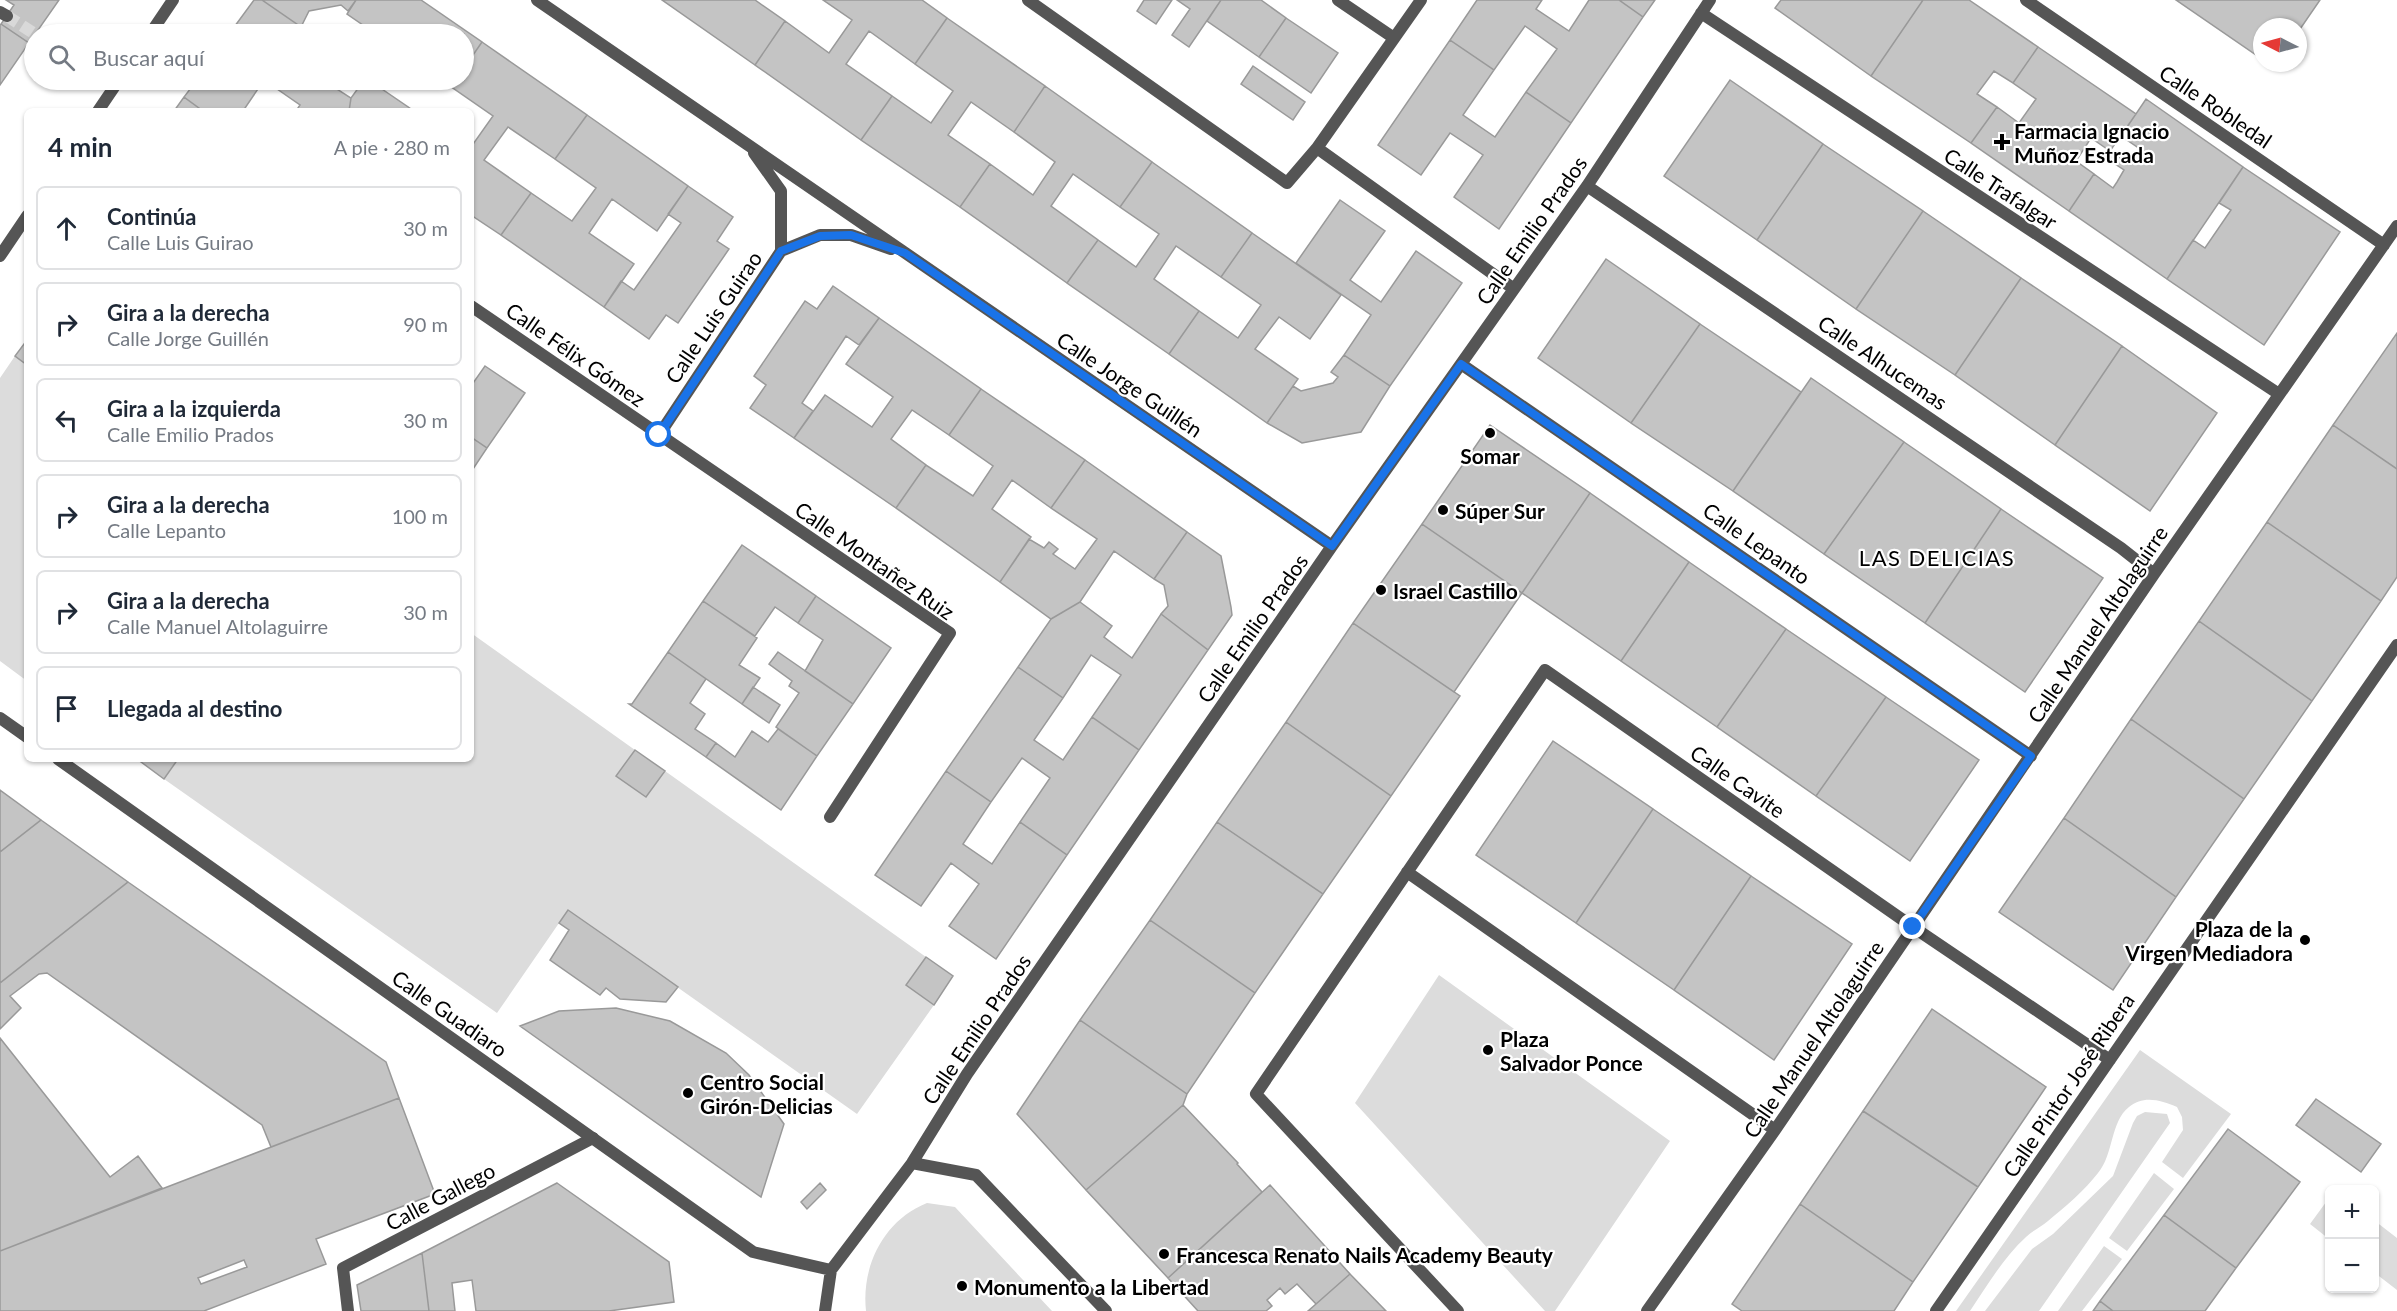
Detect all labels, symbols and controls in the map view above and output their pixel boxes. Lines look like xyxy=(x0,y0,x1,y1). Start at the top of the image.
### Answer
north arrow xyxy=(2253,18,2307,72)
search box xyxy=(24,24,474,90)
icon: search xyxy=(45,41,78,74)
text: Buscar aquí xyxy=(93,44,204,71)
street label: Calle Robledal xyxy=(2155,59,2277,153)
place label: Farmacia Ignacio Muñoz Estrada xyxy=(2014,118,2169,167)
text: 4 min xyxy=(48,131,112,163)
text: A pie · 280 m xyxy=(334,135,450,159)
marker: Farmacia Ignacio Muñoz Estrada xyxy=(1995,135,2009,149)
street label: Calle Trafalgar xyxy=(1940,142,2063,234)
street label: Calle Emilio Prados xyxy=(1470,151,1592,309)
text: Continúa xyxy=(107,203,196,230)
icon: ahead xyxy=(50,212,83,245)
text: 30 m xyxy=(403,216,448,240)
text: Calle Luis Guirao xyxy=(107,230,254,254)
street label: Calle Luis Guirao xyxy=(660,246,766,388)
street label: Calle Félix Gómez xyxy=(502,297,650,411)
text: Gira a la derecha xyxy=(107,299,270,326)
icon: right xyxy=(50,308,83,341)
street label: Calle Alhucemas xyxy=(1814,310,1952,414)
text: 90 m xyxy=(403,312,448,336)
text: Calle Jorge Guillén xyxy=(107,326,269,350)
street label: Calle Jorge Guillén xyxy=(1053,326,1207,442)
text: Gira a la izquierda xyxy=(107,395,281,422)
icon: left xyxy=(50,404,83,437)
text: 30 m xyxy=(403,408,448,432)
route start xyxy=(645,421,671,447)
text: Calle Emilio Prados xyxy=(107,422,274,446)
marker: Somar xyxy=(1483,426,1497,440)
place label: Somar xyxy=(1460,443,1520,468)
text: Gira a la derecha xyxy=(107,491,270,518)
street label: Calle Montañez Ruiz xyxy=(791,496,959,624)
street label: Calle Lepanto xyxy=(1699,497,1815,589)
place label: Súper Sur xyxy=(1455,498,1545,523)
icon: right xyxy=(50,500,83,533)
marker: Súper Sur xyxy=(1436,503,1450,517)
text: 100 m xyxy=(392,504,448,528)
text: Calle Lepanto xyxy=(107,518,226,542)
street label: Calle Manuel Altolaguirre xyxy=(2022,521,2172,727)
district label: LAS DELICIAS xyxy=(1859,544,2015,571)
street label: Calle Emilio Prados xyxy=(1191,549,1313,707)
place label: Israel Castillo xyxy=(1393,578,1518,603)
marker: Israel Castillo xyxy=(1374,583,1388,597)
text: Gira a la derecha xyxy=(107,587,270,614)
icon: right xyxy=(50,596,83,629)
text: 30 m xyxy=(403,600,448,624)
text: Calle Manuel Altolaguirre xyxy=(107,614,328,638)
icon: arrive xyxy=(50,692,83,725)
text: Llegada al destino xyxy=(107,695,283,722)
street label: Calle Cavite xyxy=(1686,739,1790,823)
route end xyxy=(1899,913,1925,939)
place label: Plaza de la Virgen Mediadora xyxy=(2124,916,2293,965)
marker: Plaza de la Virgen Mediadora xyxy=(2298,933,2312,947)
street label: Calle Manuel Altolaguirre xyxy=(1738,936,1888,1142)
street label: Calle Emilio Prados xyxy=(917,949,1035,1109)
street label: Calle Guadiaro xyxy=(388,964,512,1062)
street label: Calle Pintor José Ribera xyxy=(1997,988,2139,1182)
place label: Plaza Salvador Ponce xyxy=(1500,1026,1643,1075)
marker: Plaza Salvador Ponce xyxy=(1481,1043,1495,1057)
place label: Centro Social Girón-Delicias xyxy=(700,1069,833,1118)
marker: Centro Social Girón-Delicias xyxy=(681,1086,695,1100)
street label: Calle Gallego xyxy=(381,1157,499,1235)
map controls xyxy=(2325,1185,2379,1293)
button: + xyxy=(2325,1185,2379,1239)
button: − xyxy=(2325,1239,2379,1293)
place label: Francesca Renato Nails Academy Beauty xyxy=(1176,1242,1554,1267)
marker: Francesca Renato Nails Academy Beauty xyxy=(1157,1247,1171,1261)
place label: Monumento a la Libertad xyxy=(974,1274,1209,1299)
marker: Monumento a la Libertad xyxy=(955,1279,969,1293)

